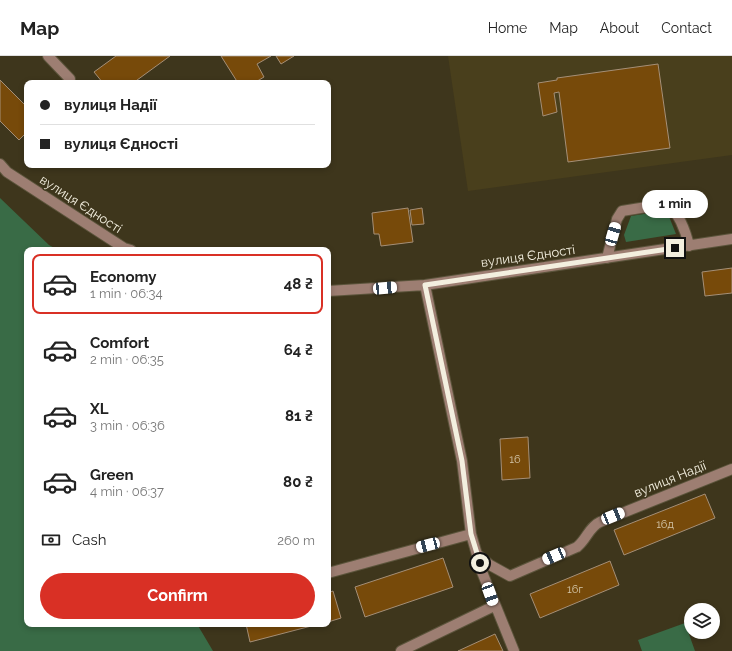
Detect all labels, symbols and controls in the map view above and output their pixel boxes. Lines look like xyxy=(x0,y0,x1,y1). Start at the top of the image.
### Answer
text: Map xyxy=(20,17,59,39)
text: Home xyxy=(488,20,527,36)
text: Map xyxy=(549,20,578,36)
text: About xyxy=(600,20,639,36)
text: Contact xyxy=(661,20,712,36)
text: вулиця Надії xyxy=(64,96,157,114)
text: вулиця Єдності xyxy=(64,135,178,153)
street label: вулиця Єдності xyxy=(37,172,125,236)
callout: 1 min xyxy=(642,190,708,218)
text: 1 min xyxy=(659,196,691,211)
car xyxy=(604,221,622,247)
route end xyxy=(666,239,684,257)
street label: вулиця Єдності xyxy=(480,242,576,270)
icon: car xyxy=(42,266,78,302)
text: Economy xyxy=(90,268,157,286)
text: 48 ₴ xyxy=(284,275,313,293)
car xyxy=(373,281,397,295)
text: 1 min · 06:34 xyxy=(90,286,163,301)
icon: car xyxy=(42,332,78,368)
text: Comfort xyxy=(90,334,149,352)
text: 64 ₴ xyxy=(284,341,313,359)
text: 2 min · 06:35 xyxy=(90,352,164,367)
icon: car xyxy=(42,398,78,434)
text: XL xyxy=(90,400,108,418)
text: 81 ₴ xyxy=(285,407,313,425)
text: 3 min · 06:36 xyxy=(90,418,165,433)
house number: 16 xyxy=(509,453,521,466)
street label: вулиця Надії xyxy=(632,458,708,500)
icon: car xyxy=(42,464,78,500)
text: Green xyxy=(90,466,134,484)
text: 80 ₴ xyxy=(283,473,313,491)
text: 4 min · 06:37 xyxy=(90,484,164,499)
car xyxy=(600,506,626,526)
house number: 16д xyxy=(656,518,674,531)
icon: cash xyxy=(40,529,62,551)
text: Cash xyxy=(72,531,106,549)
text: 260 m xyxy=(277,533,315,548)
car xyxy=(415,536,441,554)
car xyxy=(541,546,567,566)
route start xyxy=(471,554,489,572)
button: Confirm xyxy=(40,573,315,619)
car xyxy=(480,581,500,607)
house number: 16г xyxy=(567,583,583,596)
map controls xyxy=(684,603,720,639)
button: layers xyxy=(684,603,720,639)

